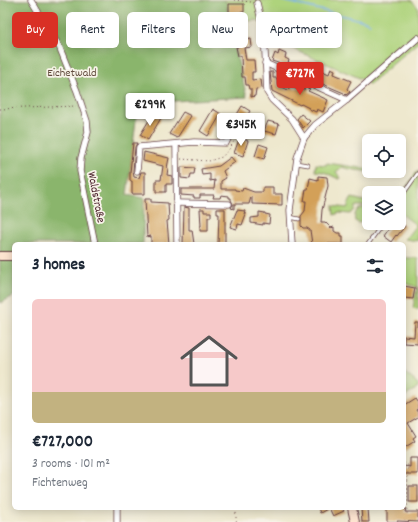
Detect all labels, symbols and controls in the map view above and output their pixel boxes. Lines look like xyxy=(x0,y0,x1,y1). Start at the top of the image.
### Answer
chip: Buy xyxy=(12,12,58,48)
chip: Rent xyxy=(66,12,119,48)
chip: Filters xyxy=(127,12,190,48)
chip: New xyxy=(198,12,248,48)
chip: Apartment xyxy=(256,12,342,48)
pin: €727K xyxy=(272,62,328,96)
park label: Eichetwald xyxy=(47,65,97,82)
text: €727K xyxy=(286,65,314,84)
pin: €299K xyxy=(122,93,178,127)
text: €299K xyxy=(135,96,165,115)
pin: €345K xyxy=(213,113,269,147)
text: €345K xyxy=(226,116,256,135)
map controls xyxy=(362,134,406,230)
button: locate xyxy=(362,134,406,178)
street label: Waldstraße xyxy=(82,170,109,224)
button: layers xyxy=(362,186,406,230)
text: 3 homes xyxy=(32,254,85,278)
icon: filters xyxy=(364,255,386,277)
icon: home xyxy=(173,325,245,397)
text: €727,000 xyxy=(32,431,93,455)
text: 3 rooms · 101 m² xyxy=(32,455,110,474)
text: Fichtenweg xyxy=(32,474,88,493)

